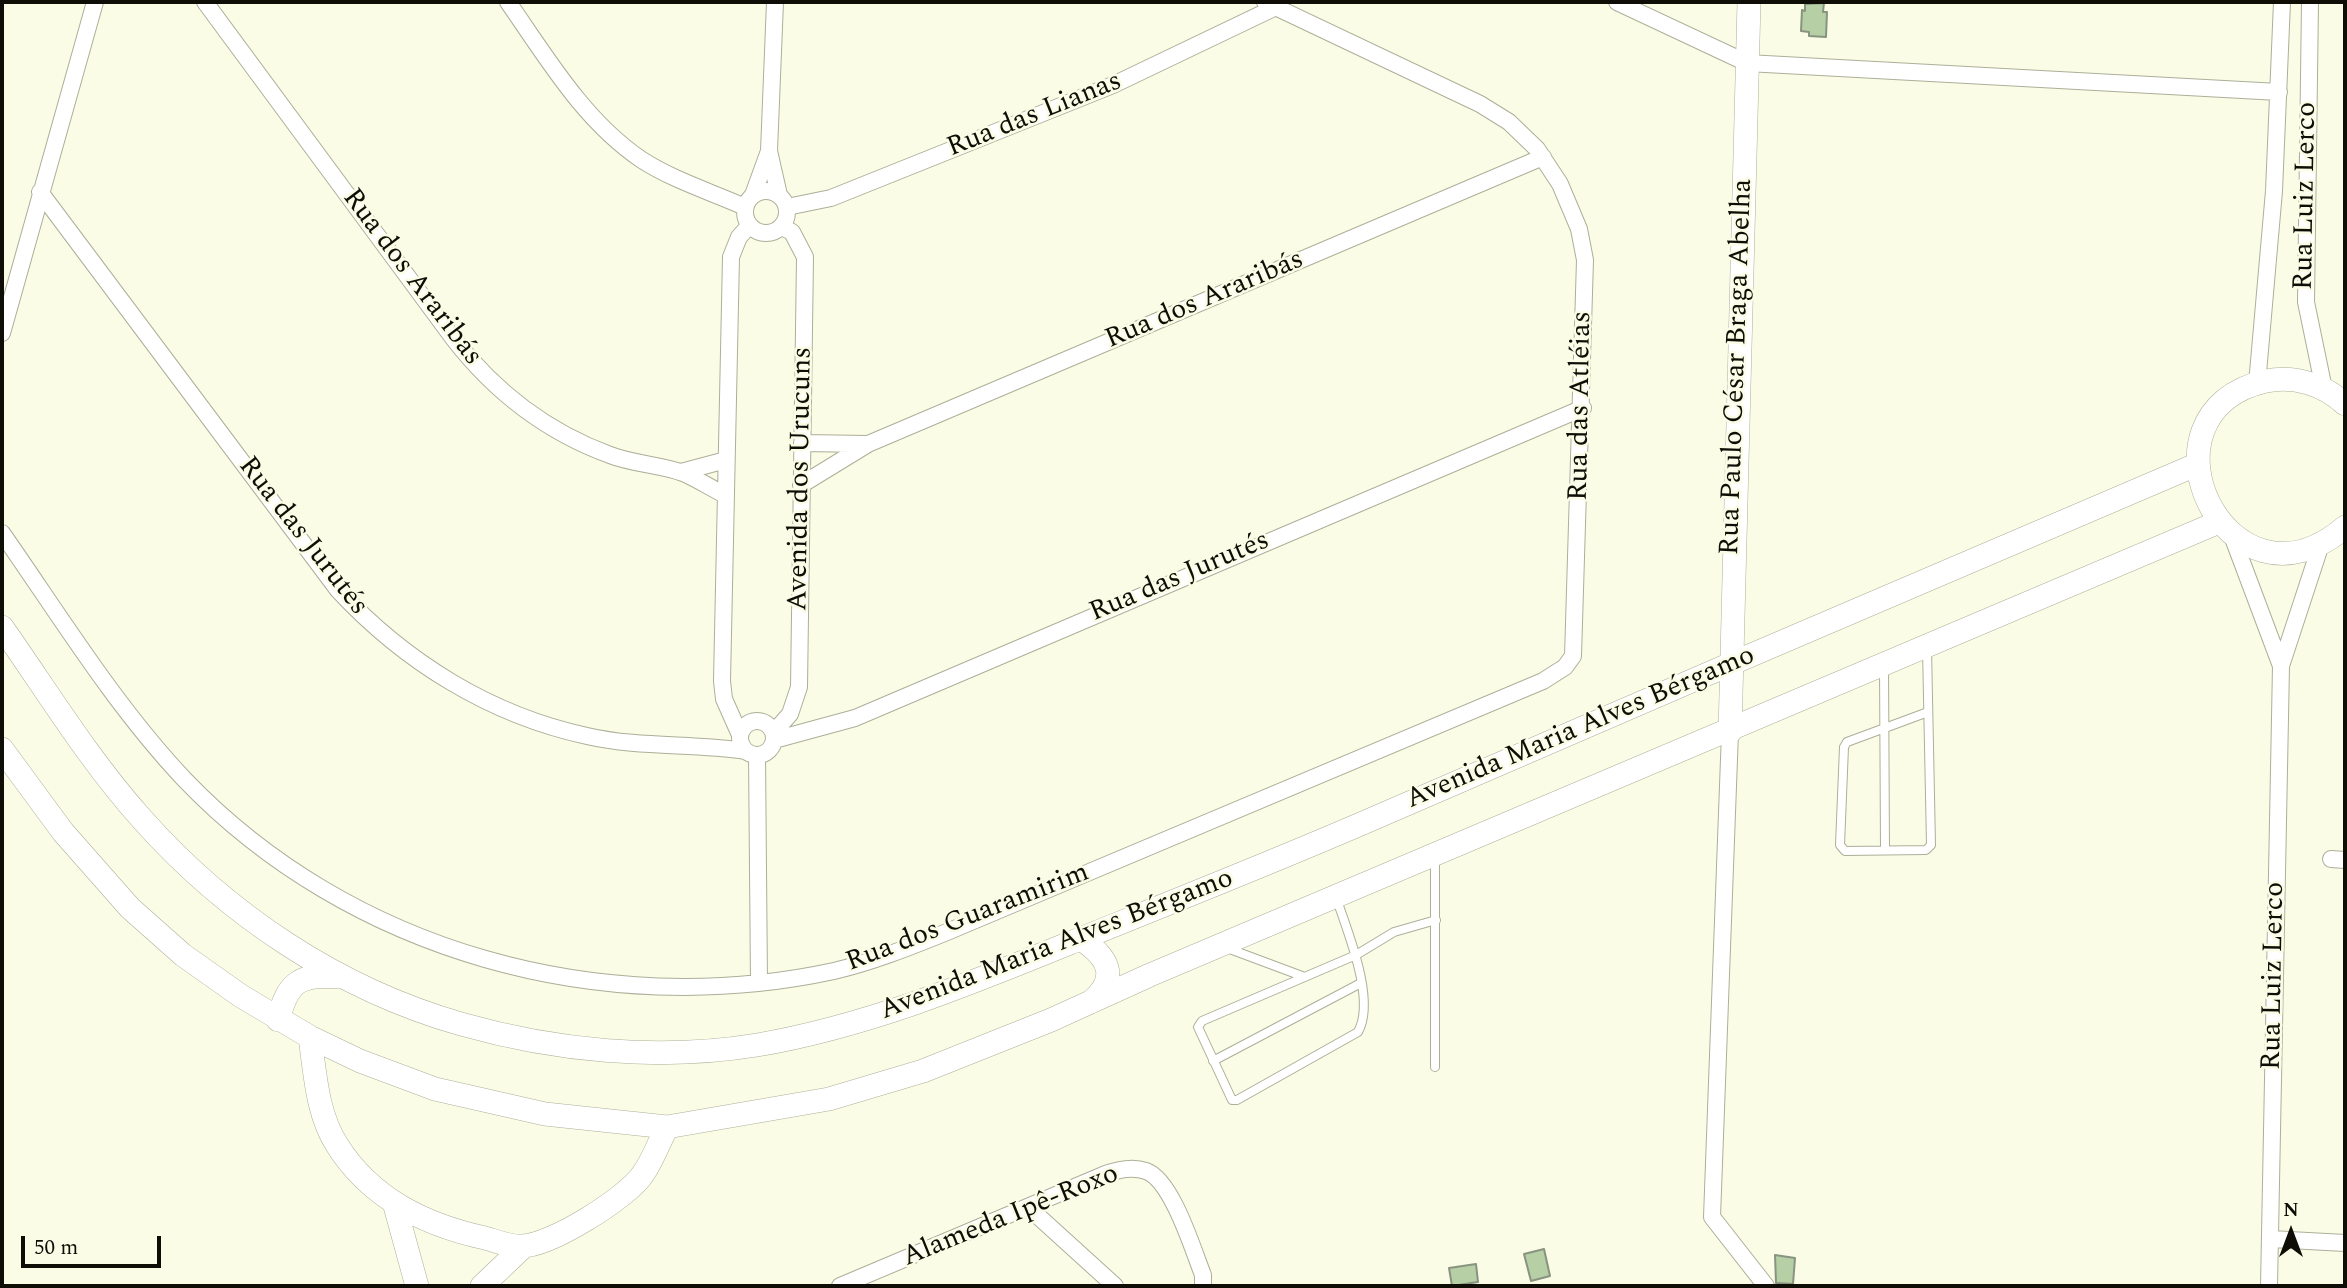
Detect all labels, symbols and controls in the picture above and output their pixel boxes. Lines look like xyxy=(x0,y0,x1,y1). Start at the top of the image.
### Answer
street label: Rua das Lianas xyxy=(943,66,1127,166)
street label: Rua Luiz Lerco xyxy=(2289,101,2325,291)
street label: Rua Paulo César Braga Abelha xyxy=(1715,178,1761,556)
street label: Rua dos Araribás xyxy=(334,183,488,373)
street label: Rua dos Araribás xyxy=(1101,244,1309,358)
street label: Rua das Atléias xyxy=(1564,311,1600,501)
street label: Avenida dos Urucuns xyxy=(783,347,821,611)
street label: Rua das Jurutés xyxy=(230,451,374,623)
street label: Rua das Jurutés xyxy=(1085,525,1275,631)
street label: Avenida Maria Alves Bérgamo xyxy=(1402,640,1760,818)
street label: Rua dos Guaramirim xyxy=(842,857,1094,981)
street label: Avenida Maria Alves Bérgamo xyxy=(876,863,1238,1029)
street label: Rua Luiz Lerco xyxy=(2257,881,2293,1071)
street label: Alameda Ipê-Roxo xyxy=(898,1158,1124,1276)
text: N xyxy=(2283,1196,2299,1225)
north arrow xyxy=(2256,1197,2326,1267)
scale bar xyxy=(24,1222,164,1266)
text: 50 m xyxy=(34,1232,78,1264)

